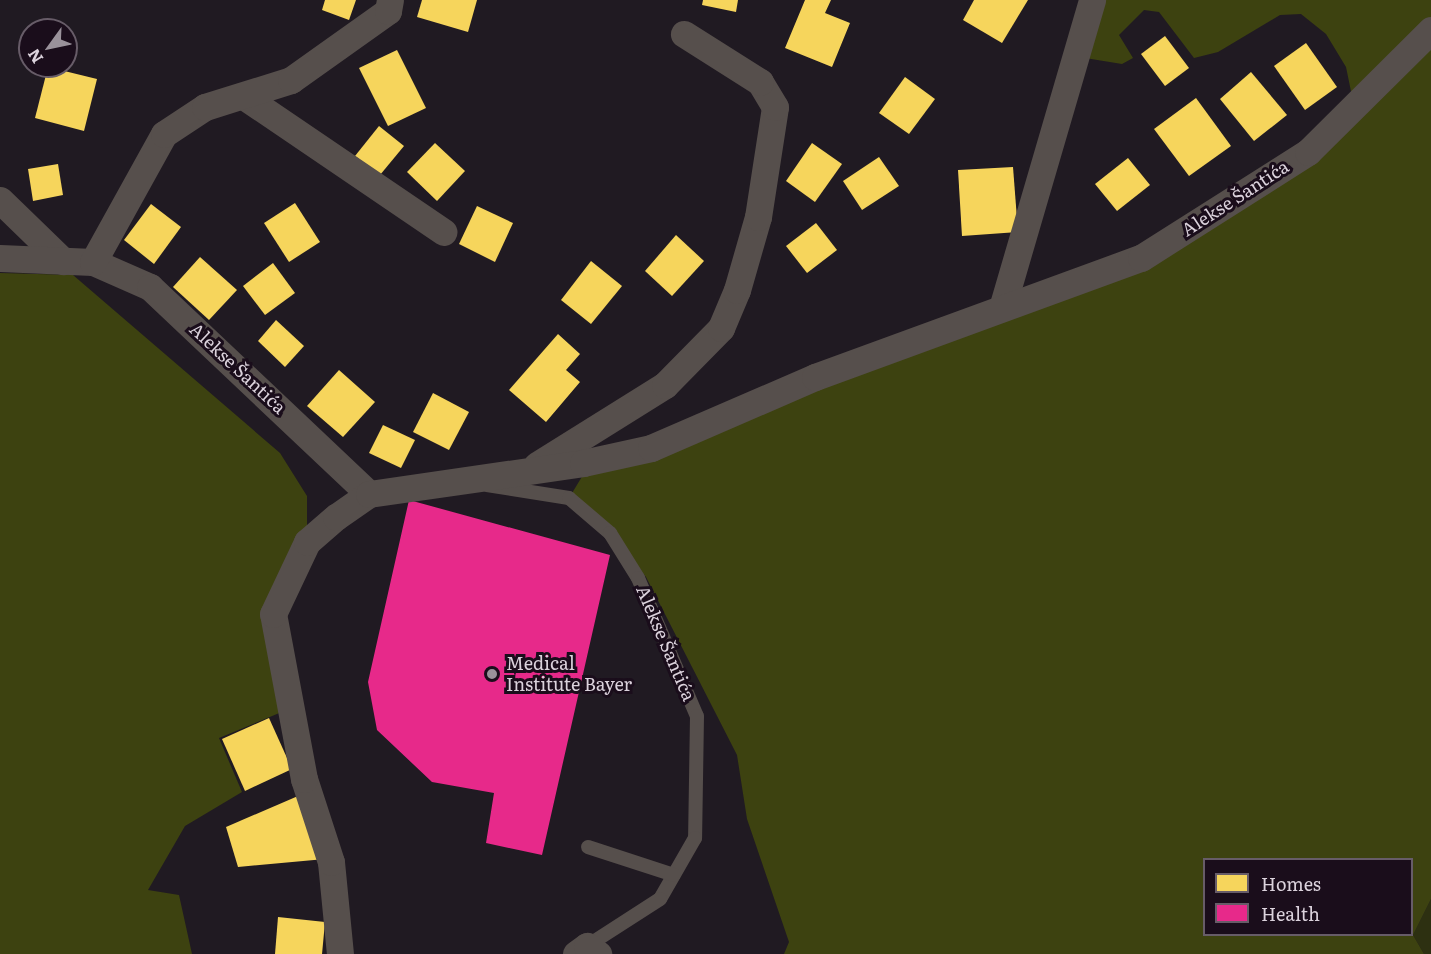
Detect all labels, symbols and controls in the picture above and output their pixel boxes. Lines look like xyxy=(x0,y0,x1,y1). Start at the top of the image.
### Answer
north arrow xyxy=(18,18,78,78)
text: N xyxy=(21,45,48,69)
street label: Alekse Šantića xyxy=(1177,155,1293,241)
street label: Alekse Šantića xyxy=(185,318,291,418)
street label: Alekse Šantića xyxy=(632,582,700,704)
place label: Medical Institute Bayer xyxy=(506,653,632,696)
marker: Medical Institute Bayer xyxy=(483,665,501,683)
legend xyxy=(1203,858,1413,936)
text: Homes xyxy=(1261,870,1321,897)
text: Health xyxy=(1261,900,1320,927)

